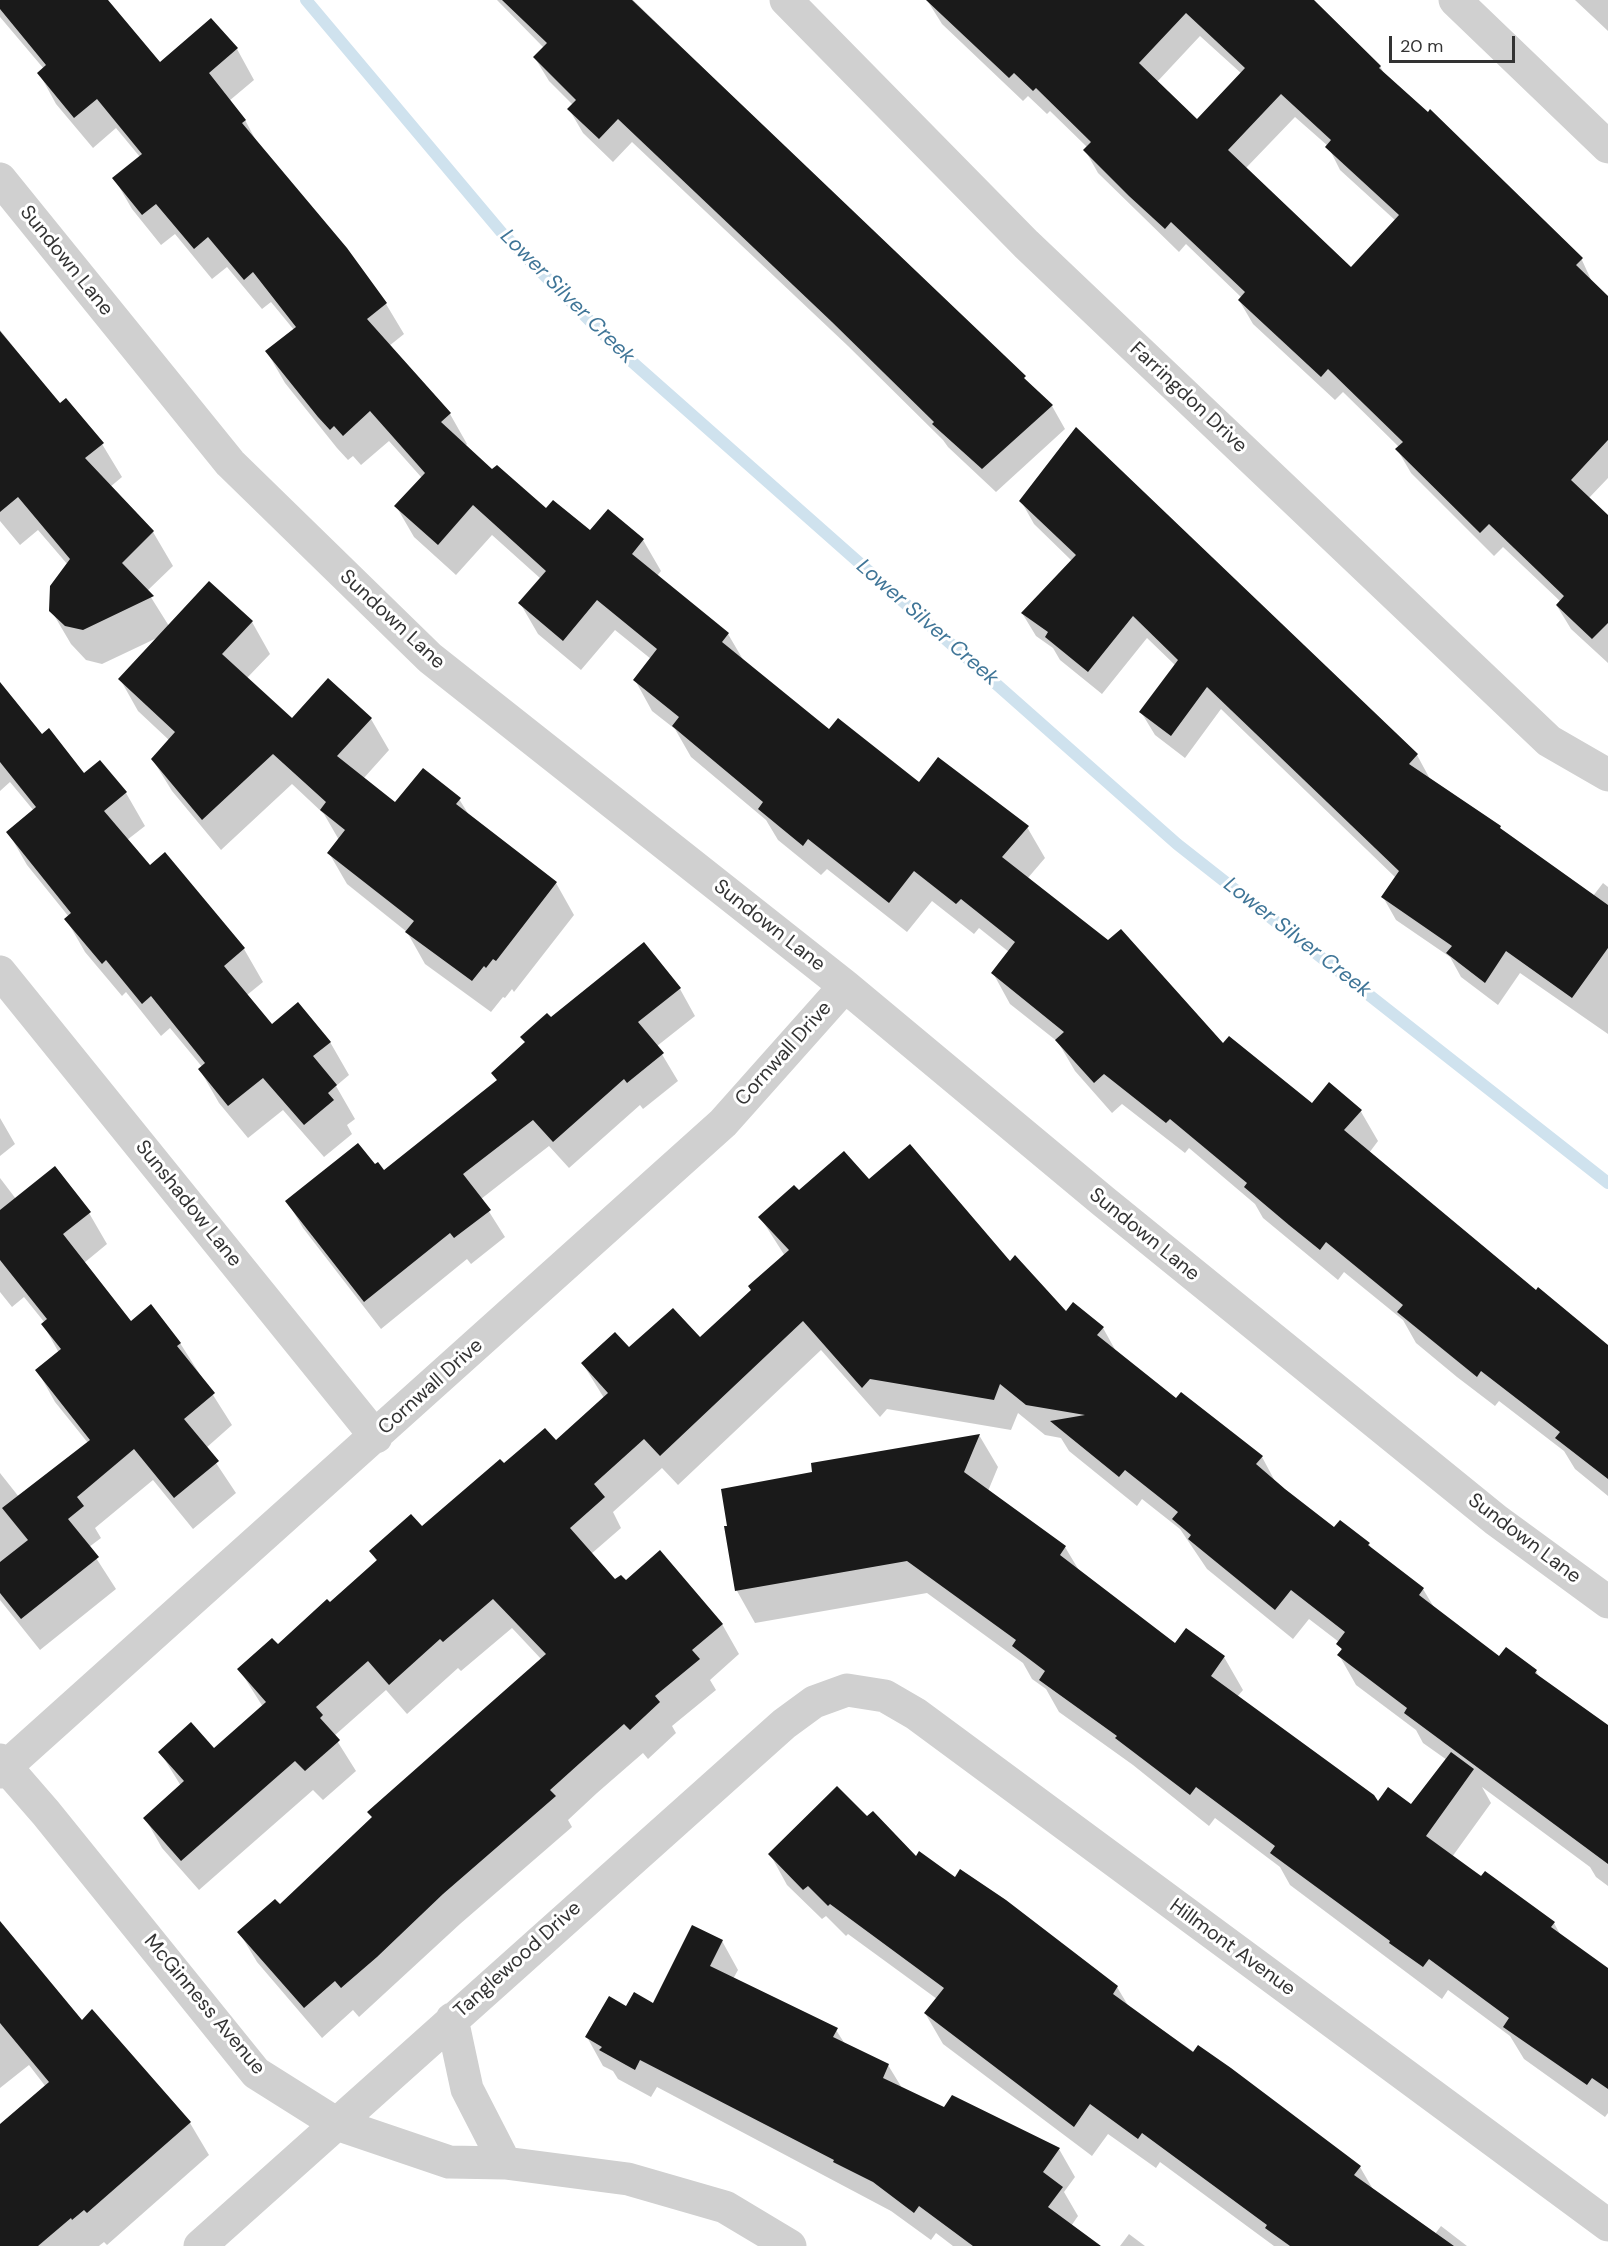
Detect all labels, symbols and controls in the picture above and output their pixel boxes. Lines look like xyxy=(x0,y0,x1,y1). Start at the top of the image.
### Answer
scale bar xyxy=(1392,24,1518,62)
text: 20 m xyxy=(1400,34,1443,58)
street label: Sundown Lane xyxy=(14,201,118,321)
water label: Lower Silver Creek xyxy=(494,224,640,370)
street label: Farringdon Drive xyxy=(1124,338,1252,458)
water label: Lower Silver Creek xyxy=(851,554,1003,692)
street label: Sundown Lane xyxy=(334,565,450,675)
water label: Lower Silver Creek xyxy=(1218,873,1376,1003)
street label: Sundown Lane xyxy=(708,875,830,977)
street label: Cornwall Drive xyxy=(731,997,837,1111)
street label: Sunshadow Lane xyxy=(130,1136,246,1272)
street label: Sundown Lane xyxy=(1084,1183,1204,1287)
street label: Cornwall Drive xyxy=(374,1334,488,1440)
street label: Sundown Lane xyxy=(1463,1489,1585,1589)
street label: Hillmont Avenue xyxy=(1164,1894,1300,2002)
street label: Tanglewood Drive xyxy=(450,1897,586,2023)
street label: McGinness Avenue xyxy=(138,1930,270,2080)

